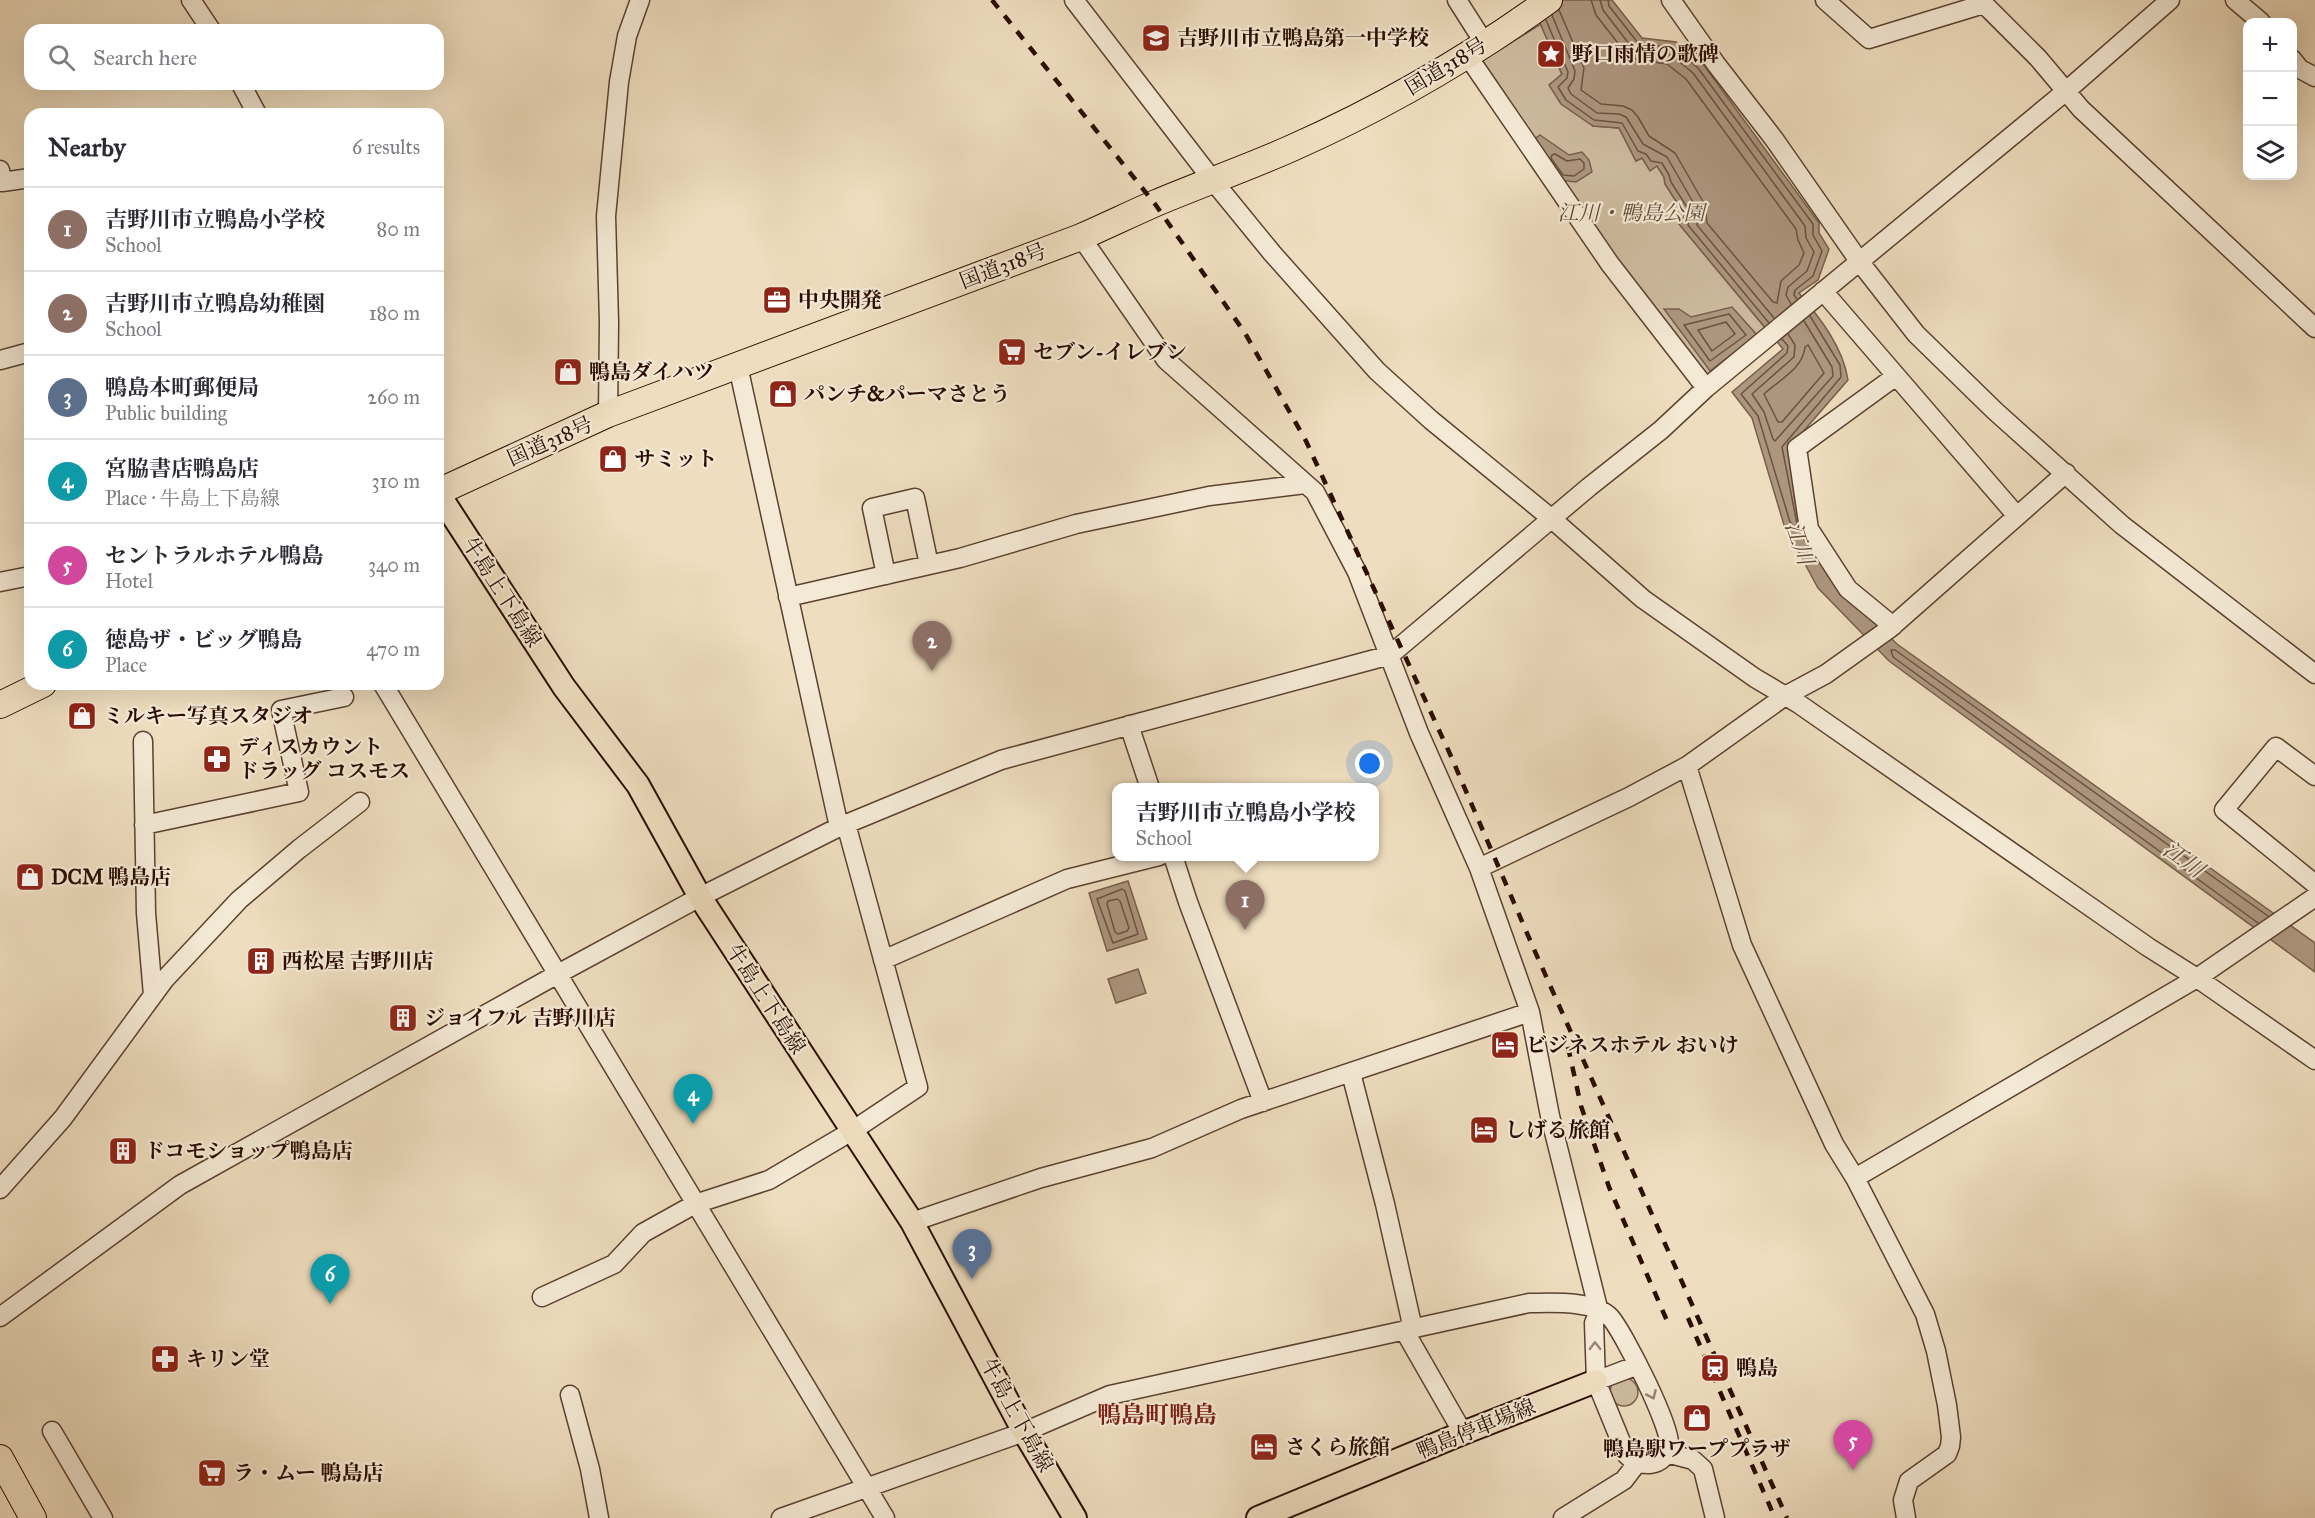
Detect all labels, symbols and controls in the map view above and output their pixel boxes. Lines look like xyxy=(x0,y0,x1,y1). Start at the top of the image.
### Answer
map controls xyxy=(2243,18,2297,180)
button: + xyxy=(2243,18,2297,72)
school or university icon: 吉野川市立鴨島第一中学校 xyxy=(1140,22,1172,54)
search box xyxy=(24,24,444,90)
place label: 吉野川市立鴨島第一中学校 xyxy=(1177,25,1429,51)
street label: 国道318号 xyxy=(1400,31,1492,101)
place icon: 野口雨情の歌碑 xyxy=(1535,38,1567,70)
icon: search xyxy=(45,41,78,74)
place label: 野口雨情の歌碑 xyxy=(1572,41,1719,67)
text: Search here xyxy=(93,44,197,71)
button: − xyxy=(2243,72,2297,126)
button: layers xyxy=(2243,126,2297,180)
text: Nearby xyxy=(48,131,126,163)
text: 6 results xyxy=(352,135,420,159)
park label: 江川・鴨島公園 xyxy=(1558,200,1707,226)
text: 吉野川市立鴨島小学校 xyxy=(105,206,325,233)
text: 1 xyxy=(64,217,71,241)
text: 80 m xyxy=(377,217,420,241)
text: School xyxy=(105,233,162,257)
street label: 国道318号 xyxy=(956,238,1050,294)
office icon: 中央開発 xyxy=(761,284,793,316)
place label: 中央開発 xyxy=(798,287,882,313)
text: 吉野川市立鴨島幼稚園 xyxy=(105,290,325,317)
text: 2 xyxy=(63,301,72,325)
text: 180 m xyxy=(369,301,420,325)
text: School xyxy=(105,317,162,341)
supermarket icon: セブン-イレブン xyxy=(996,336,1028,368)
place label: セブン-イレブン xyxy=(1033,339,1187,365)
shop icon: 鴨島ダイハツ xyxy=(552,356,584,388)
place label: 鴨島ダイハツ xyxy=(589,359,714,385)
text: 鴨島本町郵便局 xyxy=(105,374,259,401)
shop icon: パンチ&パーマさとう xyxy=(767,378,799,410)
place label: パンチ&パーマさとう xyxy=(804,381,1011,407)
text: 3 xyxy=(64,385,72,409)
text: 260 m xyxy=(367,385,420,409)
text: Public building xyxy=(105,401,227,425)
street label: 国道318号 xyxy=(503,411,597,471)
shop icon: サミット xyxy=(597,443,629,475)
place label: サミット xyxy=(634,446,718,472)
text: 宮脇書店鴨島店 xyxy=(105,455,259,482)
text: 4 xyxy=(62,469,73,493)
text: 310 m xyxy=(371,469,420,493)
text: Place · 牛島上下島線 xyxy=(105,486,280,510)
water label: 江川 xyxy=(1780,518,1820,570)
street label: 牛島上下島線 xyxy=(457,532,547,652)
text: セントラルホテル鴨島 xyxy=(105,542,323,569)
text: 5 xyxy=(63,553,72,577)
text: 340 m xyxy=(368,553,420,577)
text: Hotel xyxy=(105,569,153,593)
pin: 2 xyxy=(912,622,952,671)
text: 徳島ザ・ビッグ鴨島 xyxy=(105,626,302,653)
text: 6 xyxy=(62,637,73,661)
text: 470 m xyxy=(366,637,420,661)
text: Place xyxy=(105,653,147,677)
shop icon: ミルキー写真スタジオ xyxy=(66,700,98,732)
place label: ミルキー写真スタジオ xyxy=(103,703,313,729)
place label: ディスカウント ドラッグ コスモス xyxy=(238,734,410,784)
pharmacy icon: ディスカウント ドラッグ コスモス xyxy=(201,743,233,775)
your location xyxy=(1355,749,1384,778)
popup xyxy=(1112,783,1379,861)
text: 吉野川市立鴨島小学校 xyxy=(1135,799,1356,826)
text: School xyxy=(1135,826,1192,850)
water label: 江川 xyxy=(2158,836,2211,884)
shop icon: DCM 鴨島店 xyxy=(14,861,46,893)
place label: DCM 鴨島店 xyxy=(51,864,171,890)
pin: 1 xyxy=(1226,880,1264,930)
street label: 牛島上下島線 xyxy=(721,939,811,1059)
building icon: 西松屋 吉野川店 xyxy=(245,945,277,977)
place label: 西松屋 吉野川店 xyxy=(282,948,434,974)
building icon: ジョイフル 吉野川店 xyxy=(387,1002,419,1034)
place label: ジョイフル 吉野川店 xyxy=(424,1005,616,1031)
hotel icon: ビジネスホテル おいけ xyxy=(1489,1029,1521,1061)
place label: ビジネスホテル おいけ xyxy=(1526,1032,1739,1058)
pin: 4 xyxy=(674,1074,712,1124)
hotel icon: しげる旅館 xyxy=(1468,1114,1500,1146)
place label: しげる旅館 xyxy=(1505,1117,1610,1143)
building icon: ドコモショップ鴨島店 xyxy=(107,1135,139,1167)
place label: ドコモショップ鴨島店 xyxy=(144,1138,353,1164)
pin: 3 xyxy=(952,1230,992,1279)
pin: 6 xyxy=(310,1254,350,1304)
one-way arrow xyxy=(1589,1341,1601,1350)
pharmacy icon: キリン堂 xyxy=(149,1343,181,1375)
place label: キリン堂 xyxy=(186,1346,270,1372)
station icon: 鴨島 xyxy=(1699,1352,1731,1384)
street label: 牛島上下島線 xyxy=(975,1354,1059,1476)
place label: 鴨島 xyxy=(1736,1355,1778,1381)
one-way arrow xyxy=(1644,1389,1656,1400)
street label: 鴨島停車場線 xyxy=(1413,1393,1539,1465)
district label: 鴨島町鴨島 xyxy=(1097,1400,1217,1430)
shop icon: 鴨島駅ワーププラザ xyxy=(1681,1402,1713,1434)
pin: 5 xyxy=(1834,1420,1872,1470)
hotel icon: さくら旅館 xyxy=(1248,1431,1280,1463)
place label: さくら旅館 xyxy=(1285,1434,1390,1460)
place label: 鴨島駅ワーププラザ xyxy=(1603,1436,1791,1462)
supermarket icon: ラ・ムー 鴨島店 xyxy=(196,1457,228,1489)
place label: ラ・ムー 鴨島店 xyxy=(233,1460,383,1486)

